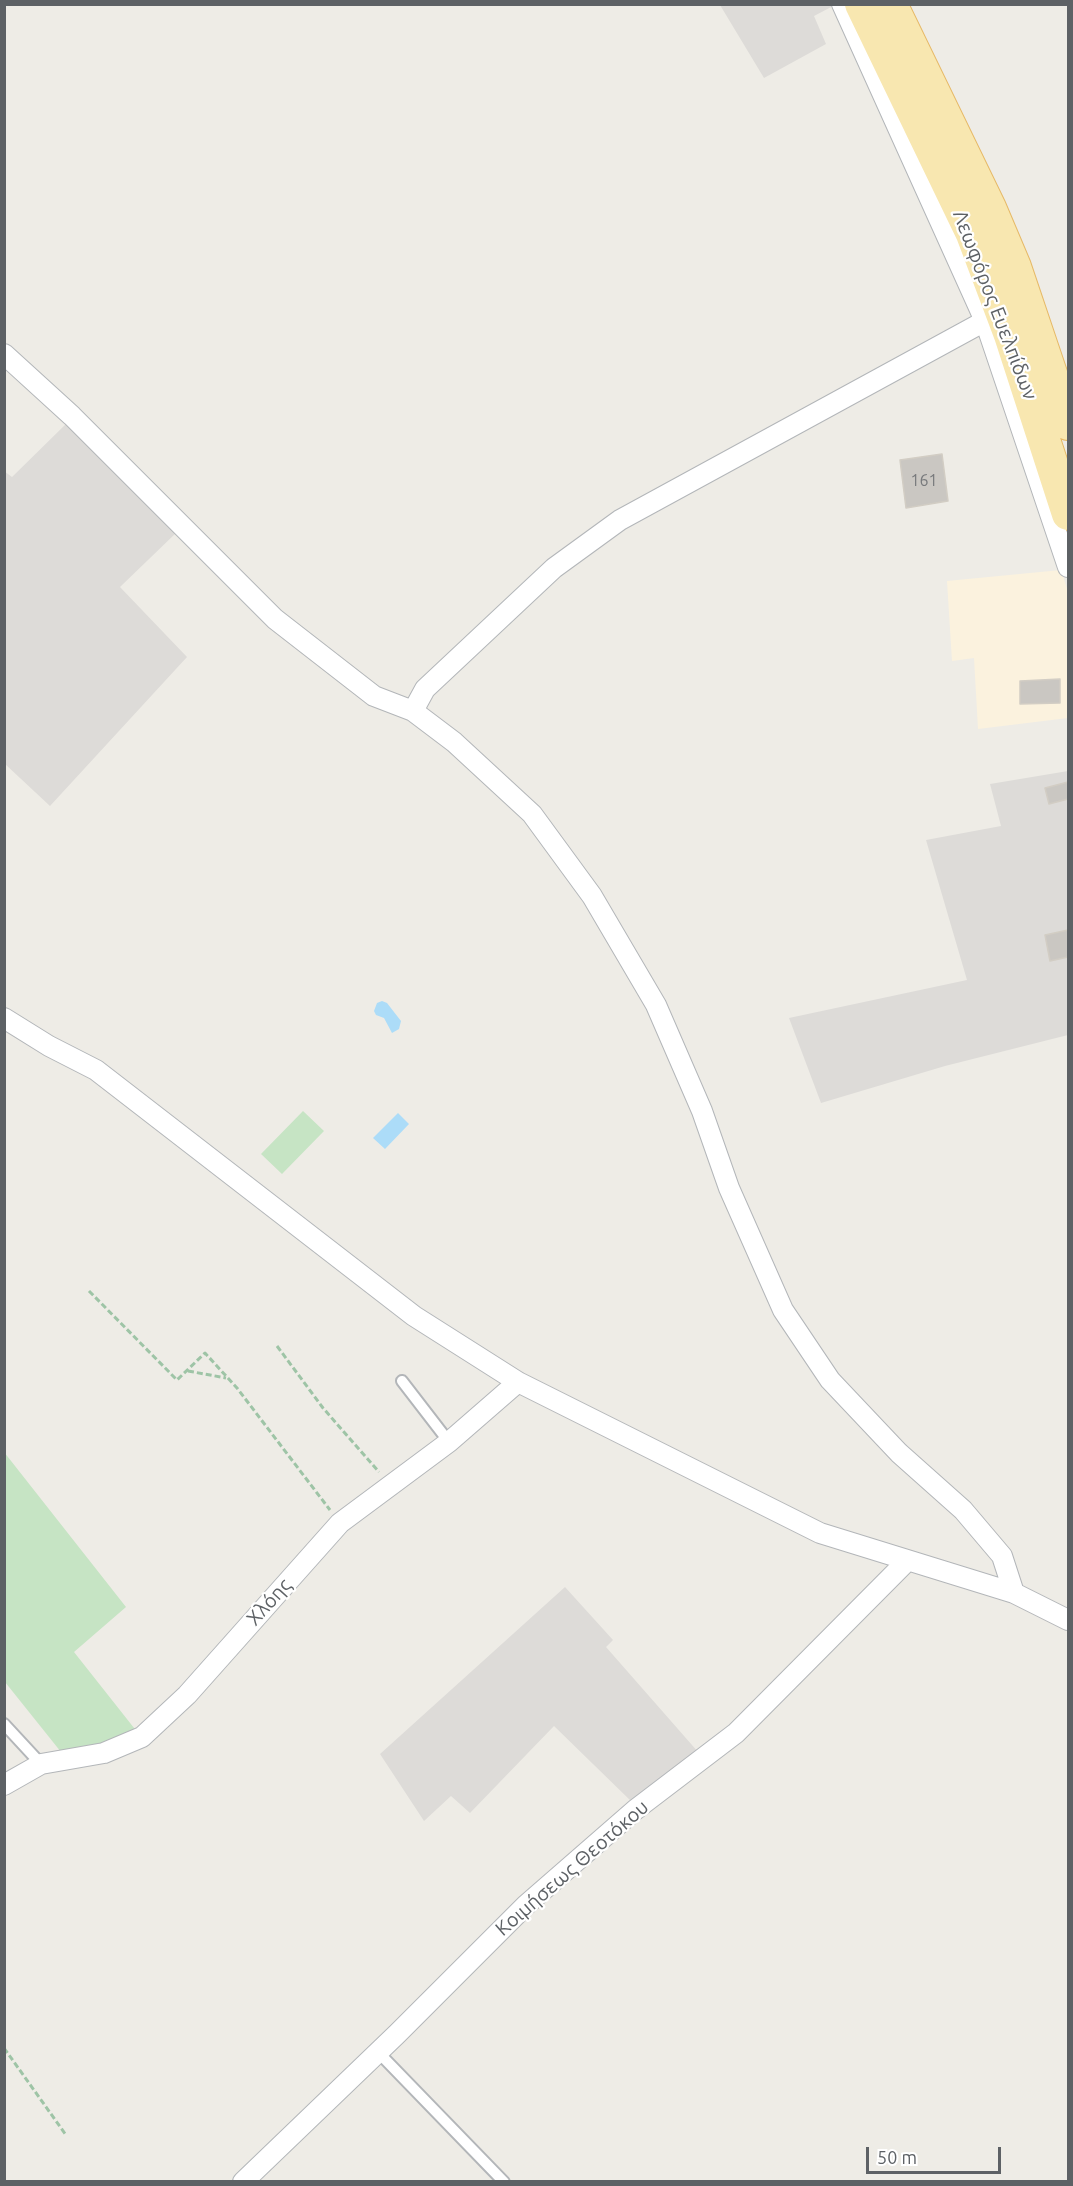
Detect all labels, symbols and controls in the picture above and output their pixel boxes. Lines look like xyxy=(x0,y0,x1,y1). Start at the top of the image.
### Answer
street label: Λεωφόρος Ευελπίδων xyxy=(948,207,1042,403)
house number: 161 xyxy=(910,471,938,491)
street label: Χλόης xyxy=(242,1574,296,1630)
street label: Κοιμήσεως Θεοτόκου xyxy=(491,1795,653,1941)
scale bar xyxy=(869,2135,1004,2173)
text: 50 m xyxy=(877,2147,917,2167)

